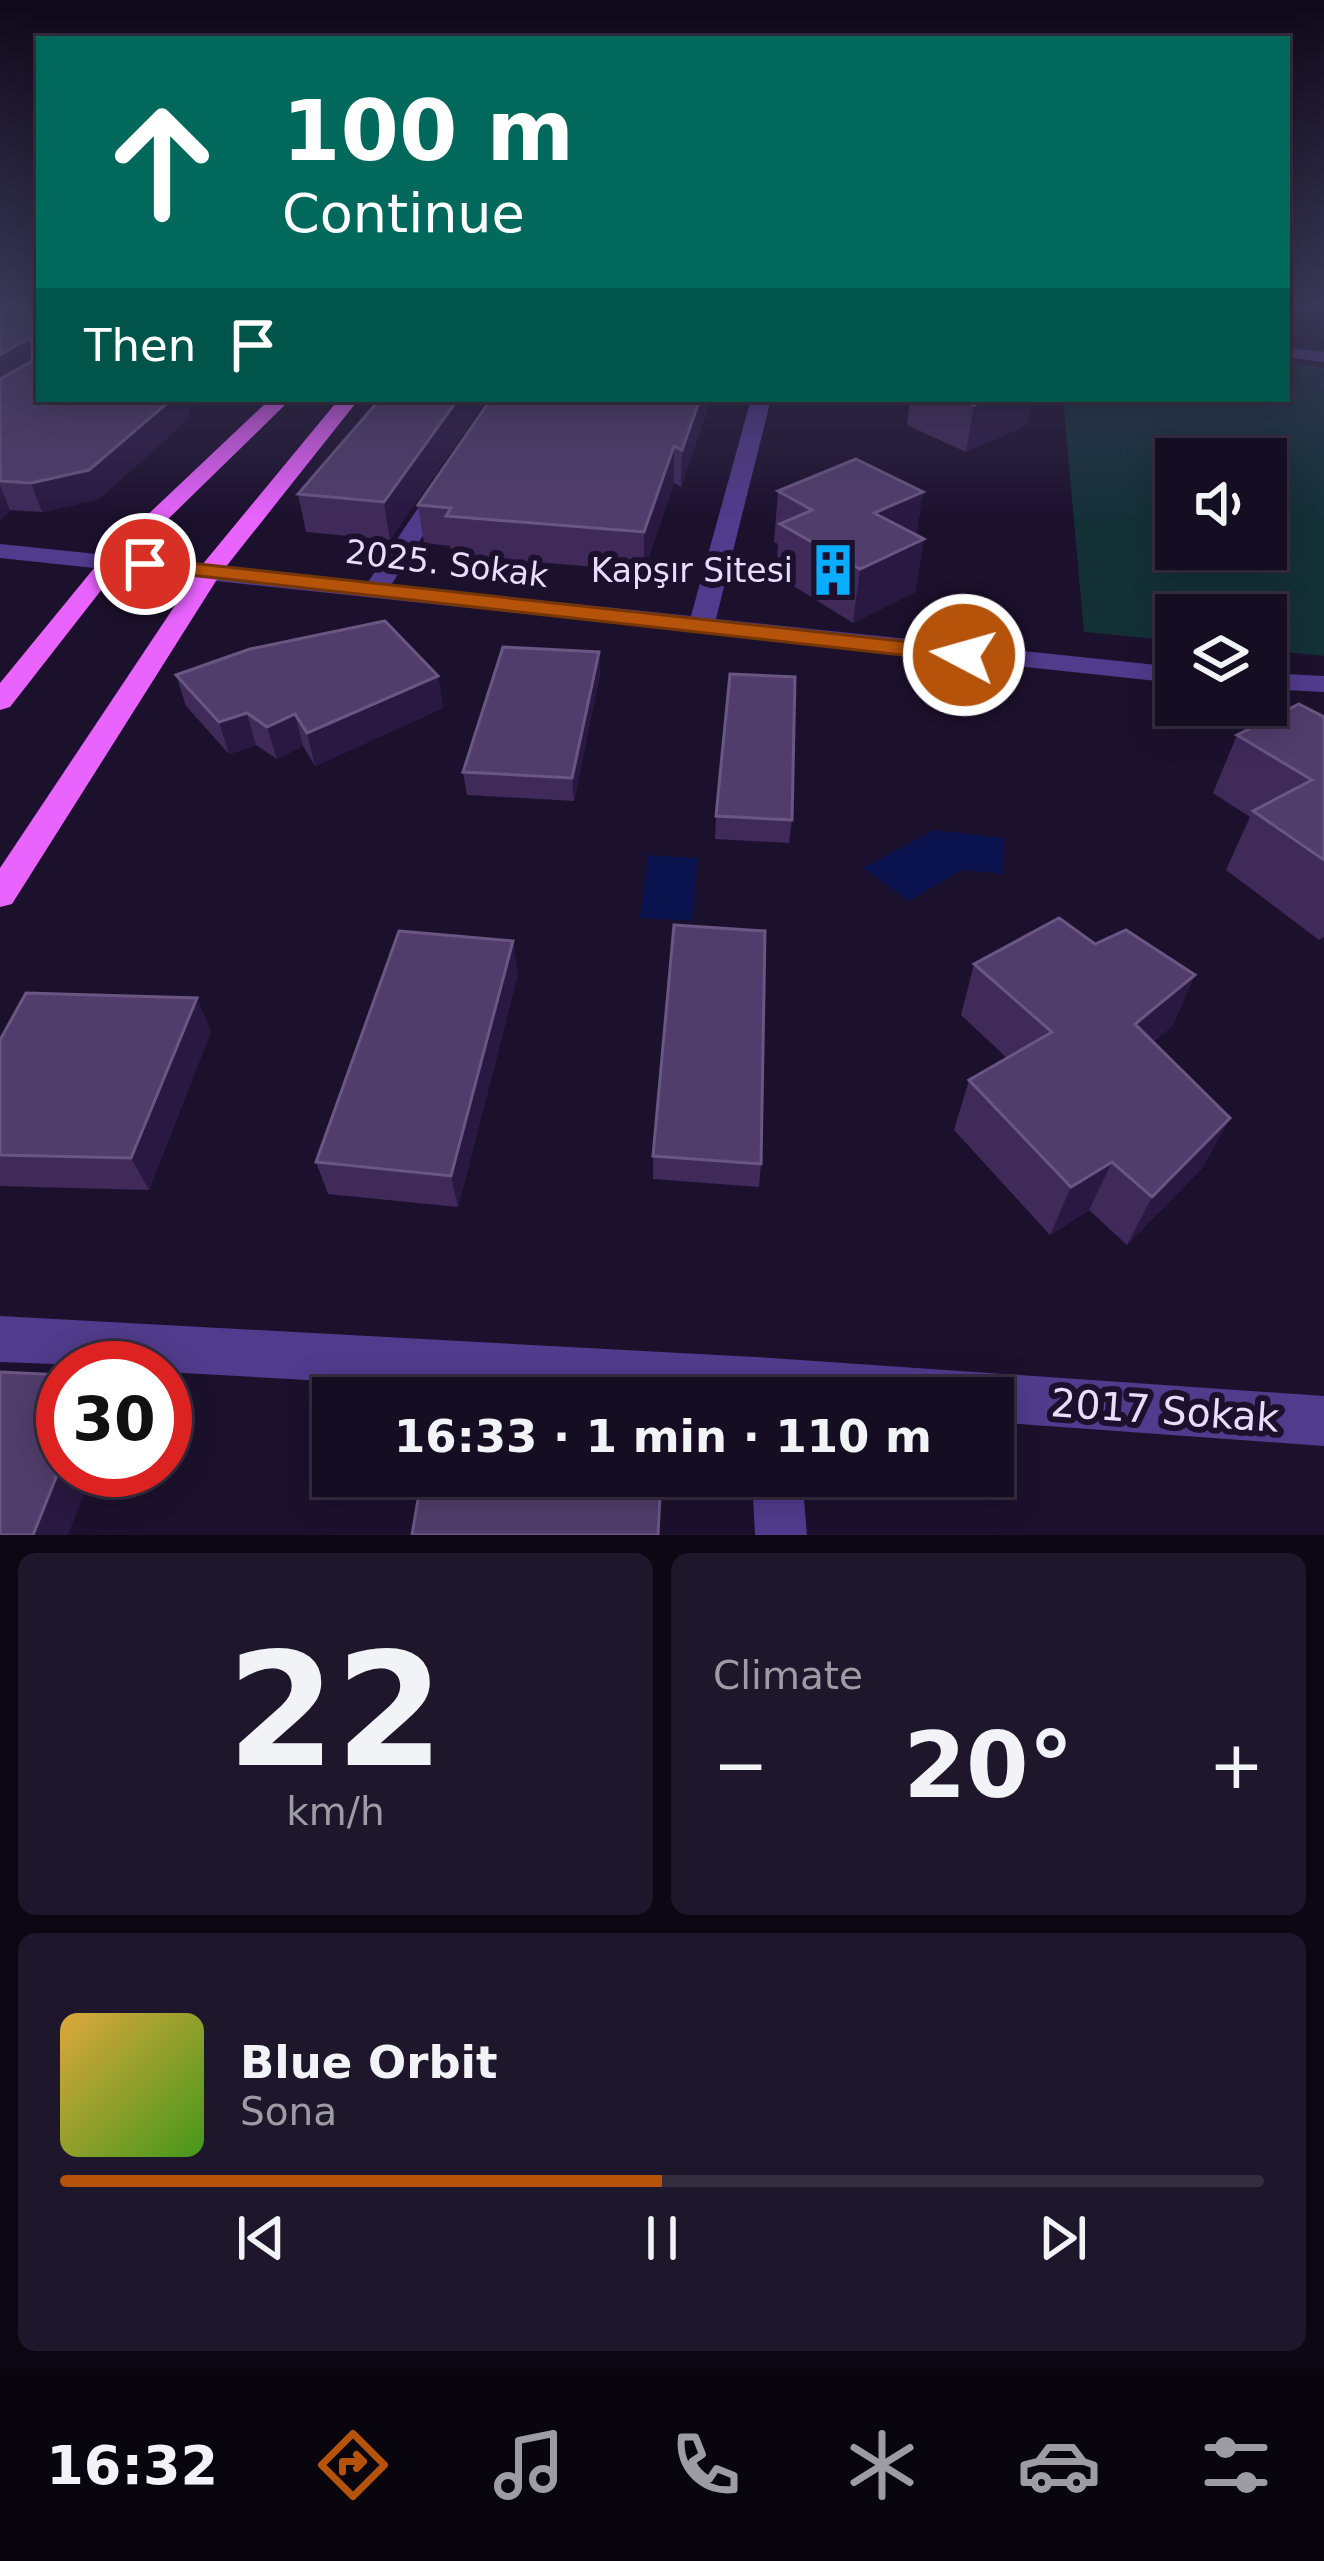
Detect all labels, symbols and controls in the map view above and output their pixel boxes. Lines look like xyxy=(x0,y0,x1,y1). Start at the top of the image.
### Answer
text: 100 m xyxy=(282,82,574,180)
icon: ahead xyxy=(84,84,240,240)
text: Continue xyxy=(282,182,525,245)
icon: arrive xyxy=(220,312,286,378)
text: Then xyxy=(84,319,196,372)
map controls xyxy=(1155,438,1287,726)
button: sound xyxy=(1155,438,1287,570)
pin xyxy=(94,513,196,615)
icon: arrive xyxy=(112,531,178,597)
street label: 2025. Sokak xyxy=(343,532,551,595)
building icon: Kapşır Sitesi xyxy=(804,541,862,599)
place label: Kapşır Sitesi xyxy=(591,551,793,590)
position arrow xyxy=(901,592,1027,718)
button: layers xyxy=(1155,594,1287,726)
speed limit sign: 30 xyxy=(36,1341,192,1497)
street label: 2017 Sokak xyxy=(1049,1380,1281,1441)
text: 16:33 · 1 min · 110 m xyxy=(394,1410,932,1463)
text: 22 xyxy=(227,1620,444,1802)
text: Climate xyxy=(713,1653,863,1698)
text: 20° xyxy=(903,1713,1074,1818)
text: − xyxy=(713,1727,768,1804)
text: + xyxy=(1209,1727,1264,1804)
text: km/h xyxy=(286,1789,385,1834)
text: Blue Orbit xyxy=(240,2036,498,2089)
text: Sona xyxy=(240,2089,337,2134)
icon: previous xyxy=(228,2205,294,2271)
icon: pause xyxy=(629,2205,695,2271)
icon: next xyxy=(1030,2205,1096,2271)
icon: directions xyxy=(311,2423,395,2507)
icon: music xyxy=(487,2423,571,2507)
icon: phone xyxy=(664,2423,748,2507)
icon: climate xyxy=(840,2423,924,2507)
icon: car xyxy=(1017,2423,1101,2507)
icon: filters xyxy=(1194,2423,1278,2507)
text: 16:32 xyxy=(46,2434,218,2497)

